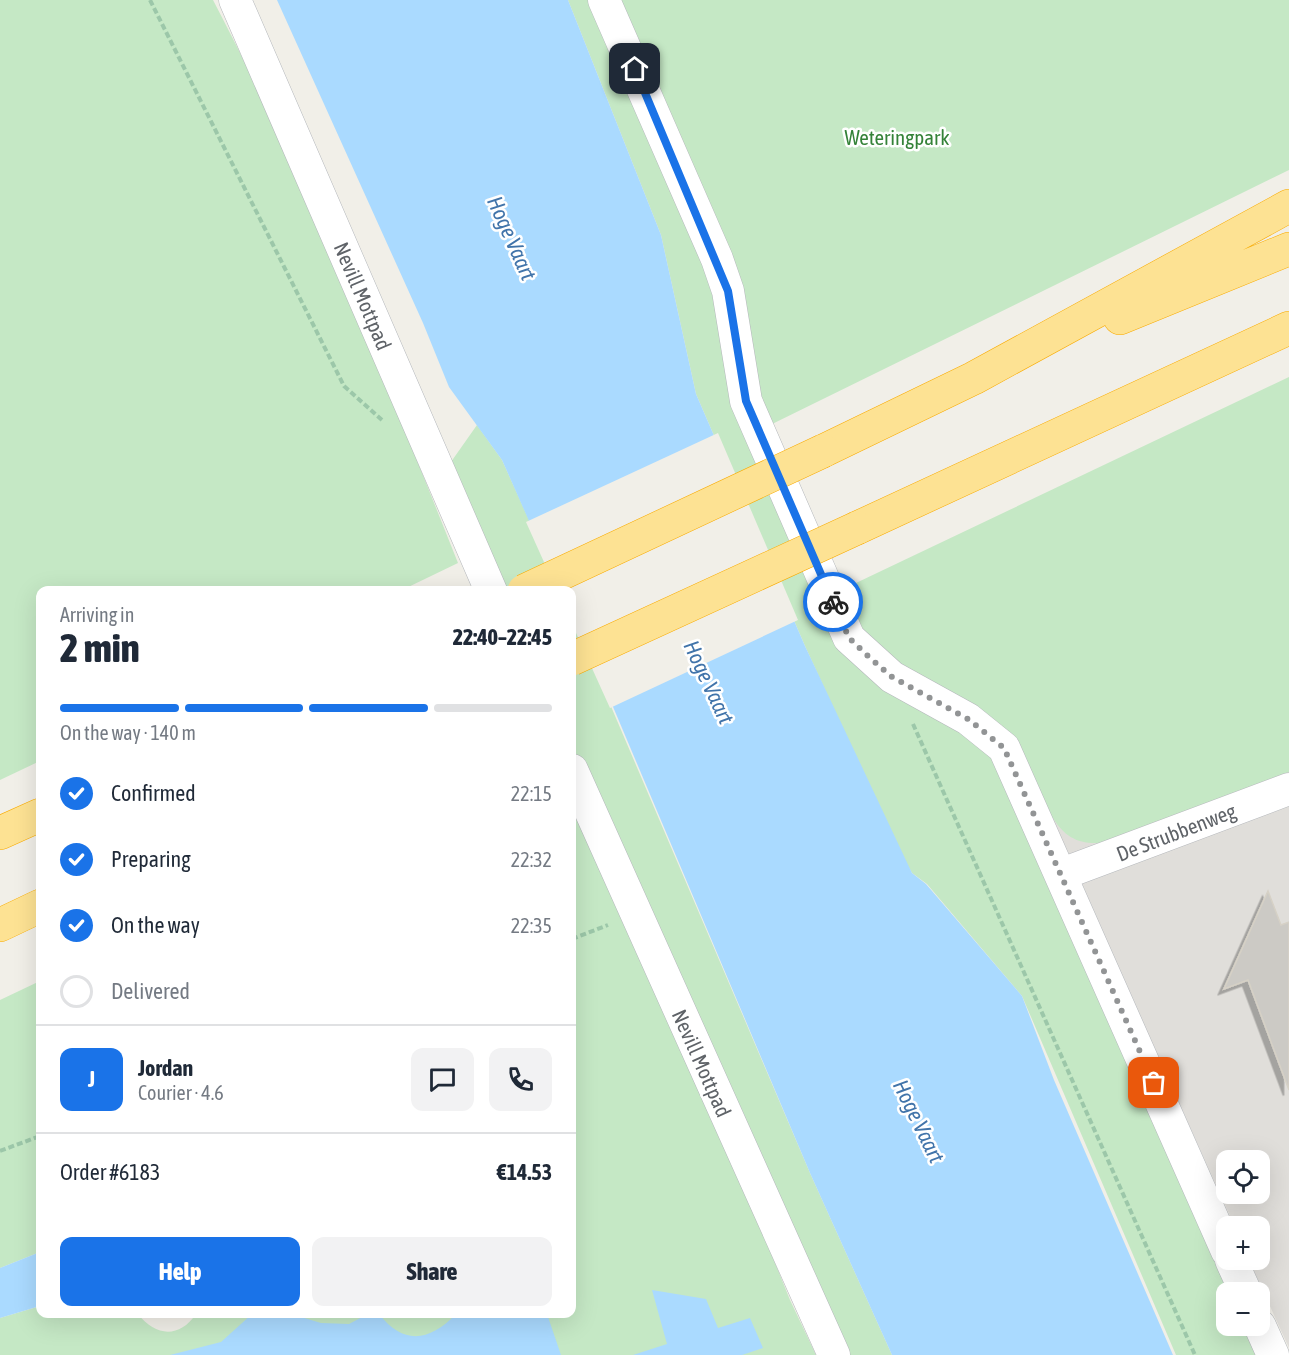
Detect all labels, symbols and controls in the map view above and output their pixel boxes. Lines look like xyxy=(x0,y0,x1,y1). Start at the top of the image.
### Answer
pin xyxy=(609,43,660,94)
icon: home xyxy=(618,52,651,85)
park label: Weteringpark xyxy=(845,125,949,149)
water label: Hoge Vaart xyxy=(482,192,542,285)
street label: Nevill Mottpad xyxy=(330,238,396,354)
courier xyxy=(803,572,863,632)
icon: bike xyxy=(817,586,850,619)
text: Arriving in xyxy=(60,603,134,626)
text: 22:40–22:45 xyxy=(453,624,552,650)
text: 2 min xyxy=(60,626,140,670)
water label: Hoge Vaart xyxy=(678,636,740,729)
text: On the way · 140 m xyxy=(60,721,196,744)
icon: check xyxy=(60,777,93,810)
text: Confirmed xyxy=(111,780,196,806)
text: 22:15 xyxy=(511,782,552,805)
street label: De Strubbenweg xyxy=(1113,798,1239,866)
icon: check xyxy=(60,843,93,876)
text: Preparing xyxy=(111,846,191,872)
text: 22:32 xyxy=(511,848,552,871)
icon: check xyxy=(60,909,93,942)
text: On the way xyxy=(111,912,200,938)
text: 22:35 xyxy=(511,914,552,937)
text: Delivered xyxy=(111,978,190,1004)
street label: Nevill Mottpad xyxy=(668,1006,736,1120)
button: chat xyxy=(411,1048,474,1111)
button: phone xyxy=(489,1048,552,1111)
text: Jordan xyxy=(138,1055,193,1081)
pin xyxy=(1128,1057,1179,1108)
text: J xyxy=(88,1066,95,1092)
icon: bag xyxy=(1137,1066,1170,1099)
water label: Hoge Vaart xyxy=(888,1075,951,1167)
text: Courier · 4.6 xyxy=(138,1081,224,1104)
map controls xyxy=(1216,1150,1270,1336)
button: locate xyxy=(1216,1150,1270,1204)
text: Order #6183 xyxy=(60,1159,160,1185)
text: €14.53 xyxy=(497,1159,552,1185)
button: + xyxy=(1216,1216,1270,1270)
button: Help xyxy=(60,1237,300,1306)
button: Share xyxy=(312,1237,552,1306)
button: − xyxy=(1216,1282,1270,1336)

